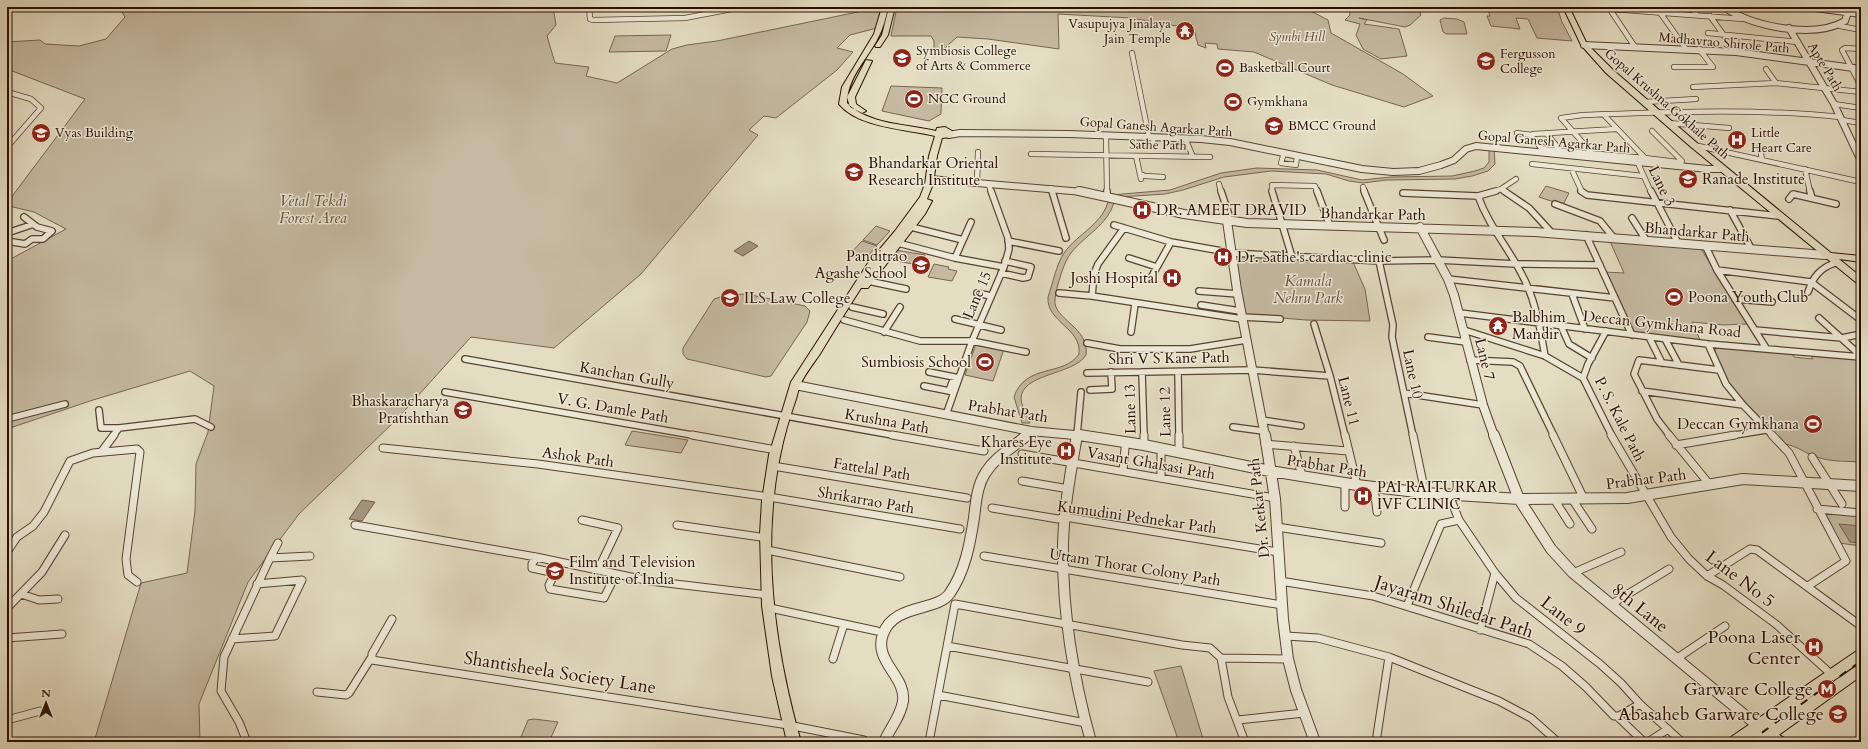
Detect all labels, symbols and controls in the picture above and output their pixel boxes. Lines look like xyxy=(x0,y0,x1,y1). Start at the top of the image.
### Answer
place label: Vasupujya Jinalaya Jain Temple xyxy=(1068,15,1171,48)
temple icon: Vasupujya Jinalaya Jain Temple xyxy=(1174,20,1196,42)
park label: Symbi Hill xyxy=(1269,28,1325,46)
street label: Madhavrao Shirole Path xyxy=(1658,28,1790,58)
street label: Apte Path xyxy=(1803,39,1847,95)
place label: Symbiosis College of Arts & Commerce xyxy=(916,42,1031,75)
place label: Fergusson College xyxy=(1500,45,1556,78)
street label: Gopal Krushna Gokhale Path xyxy=(1601,45,1733,163)
school or university icon: Symbiosis College of Arts & Commerce xyxy=(891,47,913,69)
school or university icon: Fergusson College xyxy=(1475,50,1497,72)
sports icon: Basketball Court xyxy=(1214,57,1236,79)
place label: Basketball Court xyxy=(1239,59,1330,77)
sports icon: NCC Ground xyxy=(903,88,925,110)
place label: NCC Ground xyxy=(928,90,1006,108)
sports icon: Gymkhana xyxy=(1222,91,1244,113)
place label: Gymkhana xyxy=(1247,93,1308,111)
street label: Gopal Ganesh Agarkar Path xyxy=(1079,113,1233,141)
school or university icon: BMCC Ground xyxy=(1263,115,1285,137)
place label: BMCC Ground xyxy=(1288,117,1376,135)
school or university icon: Vyas Building xyxy=(30,122,52,144)
place label: Vyas Building xyxy=(55,124,134,142)
place label: Little Heart Care xyxy=(1751,124,1812,157)
street label: Gopal Ganesh Agarkar Path xyxy=(1477,126,1631,158)
hospital icon: Little Heart Care xyxy=(1726,129,1748,151)
street label: Sathe Path xyxy=(1129,136,1187,154)
place label: Bhandarkar Oriental Research Institute xyxy=(868,153,999,190)
school or university icon: Bhandarkar Oriental Research Institute xyxy=(843,161,865,183)
street label: Lane 3 xyxy=(1644,162,1680,210)
school or university icon: Ranade Institute xyxy=(1677,168,1699,190)
place label: Ranade Institute xyxy=(1702,169,1805,189)
park label: Vetal Tekdi Forest Area xyxy=(279,191,348,228)
hospital icon: DR. AMEET DRAVID xyxy=(1131,199,1153,221)
place label: DR. AMEET DRAVID xyxy=(1156,200,1306,220)
street label: Bhandarkar Path xyxy=(1320,203,1427,225)
street label: Bhandarkar Path xyxy=(1643,217,1751,247)
place label: Panditrao Agashe School xyxy=(815,246,907,283)
hospital icon: Dr. Sathe's cardiac clinic xyxy=(1212,246,1234,268)
place label: Dr. Sathe's cardiac clinic xyxy=(1237,247,1392,267)
school or university icon: Panditrao Agashe School xyxy=(910,254,932,276)
hospital icon: Joshi Hospital xyxy=(1161,267,1183,289)
street label: Lane 15 xyxy=(958,268,996,322)
place label: Joshi Hospital xyxy=(1068,268,1158,288)
park label: Kamala Nehru Park xyxy=(1273,271,1343,308)
sports icon: Poona Youth Club xyxy=(1663,286,1685,308)
school or university icon: ILS Law College xyxy=(719,287,741,309)
place label: Poona Youth Club xyxy=(1688,287,1808,307)
place label: ILS Law College xyxy=(744,288,851,308)
street label: Deccan Gymkhana Road xyxy=(1582,306,1742,342)
place label: Balbhim Mandir xyxy=(1512,307,1566,344)
temple icon: Balbhim Mandir xyxy=(1487,315,1509,337)
street label: Lane 7 xyxy=(1470,336,1500,382)
street label: Shri V S Kane Path xyxy=(1108,347,1231,369)
street label: Lane 10 xyxy=(1398,347,1428,401)
sports icon: Sumbiosis School xyxy=(974,351,996,373)
place label: Sumbiosis School xyxy=(861,352,971,372)
street label: Kanchan Gully xyxy=(578,357,676,393)
street label: P. S. Kale Path xyxy=(1590,373,1650,466)
street label: Lane 11 xyxy=(1333,374,1365,428)
street label: Lane 13 xyxy=(1120,384,1140,434)
street label: Lane 12 xyxy=(1155,386,1175,437)
street label: V. G. Damle Path xyxy=(556,388,671,428)
place label: Bhaskaracharya Pratishthan xyxy=(351,391,450,428)
street label: Prabhat Path xyxy=(967,395,1050,427)
school or university icon: Bhaskaracharya Pratishthan xyxy=(452,399,474,421)
street label: Krushna Path xyxy=(843,404,932,438)
sports icon: Deccan Gymkhana xyxy=(1802,413,1824,435)
place label: Deccan Gymkhana xyxy=(1677,414,1800,434)
place label: Khares Eye Institute xyxy=(981,432,1052,469)
hospital icon: Khares Eye Institute xyxy=(1055,440,1077,462)
street label: Ashok Path xyxy=(541,442,616,472)
street label: Vasant Ghalsasi Path xyxy=(1085,442,1217,484)
street label: Prabhat Path xyxy=(1286,450,1369,482)
street label: Fattelal Path xyxy=(832,453,913,485)
street label: Dr. Ketkar Path xyxy=(1244,456,1274,559)
street label: Prabhat Path xyxy=(1605,464,1688,494)
place label: PAI RAITURKAR IVF CLINIC xyxy=(1377,477,1498,514)
street label: Shrikarrao Path xyxy=(816,482,917,518)
hospital icon: PAI RAITURKAR IVF CLINIC xyxy=(1352,485,1374,507)
street label: Kumudini Pednekar Path xyxy=(1056,496,1219,538)
street label: Uttam Thorat Colony Path xyxy=(1048,544,1223,591)
street label: Lane No 5 xyxy=(1700,545,1780,613)
place label: Film and Television Institute of India xyxy=(569,552,696,589)
school or university icon: Film and Television Institute of India xyxy=(544,560,566,582)
street label: Jayaram Shiledar Path xyxy=(1369,569,1536,644)
street label: 8th Lane xyxy=(1606,577,1674,639)
street label: Lane 9 xyxy=(1535,590,1591,642)
place label: Poona Laser Center xyxy=(1708,625,1800,671)
hospital icon: Poona Laser Center xyxy=(1803,636,1825,658)
street label: Shantisheela Society Lane xyxy=(462,645,658,701)
place label: Garware College xyxy=(1684,677,1813,702)
metro station icon: Garware College xyxy=(1816,678,1838,700)
north arrow xyxy=(26,683,66,723)
text: N xyxy=(41,686,51,701)
place label: Abasaheb Garware College xyxy=(1618,702,1824,727)
school or university icon: Abasaheb Garware College xyxy=(1827,703,1849,725)

